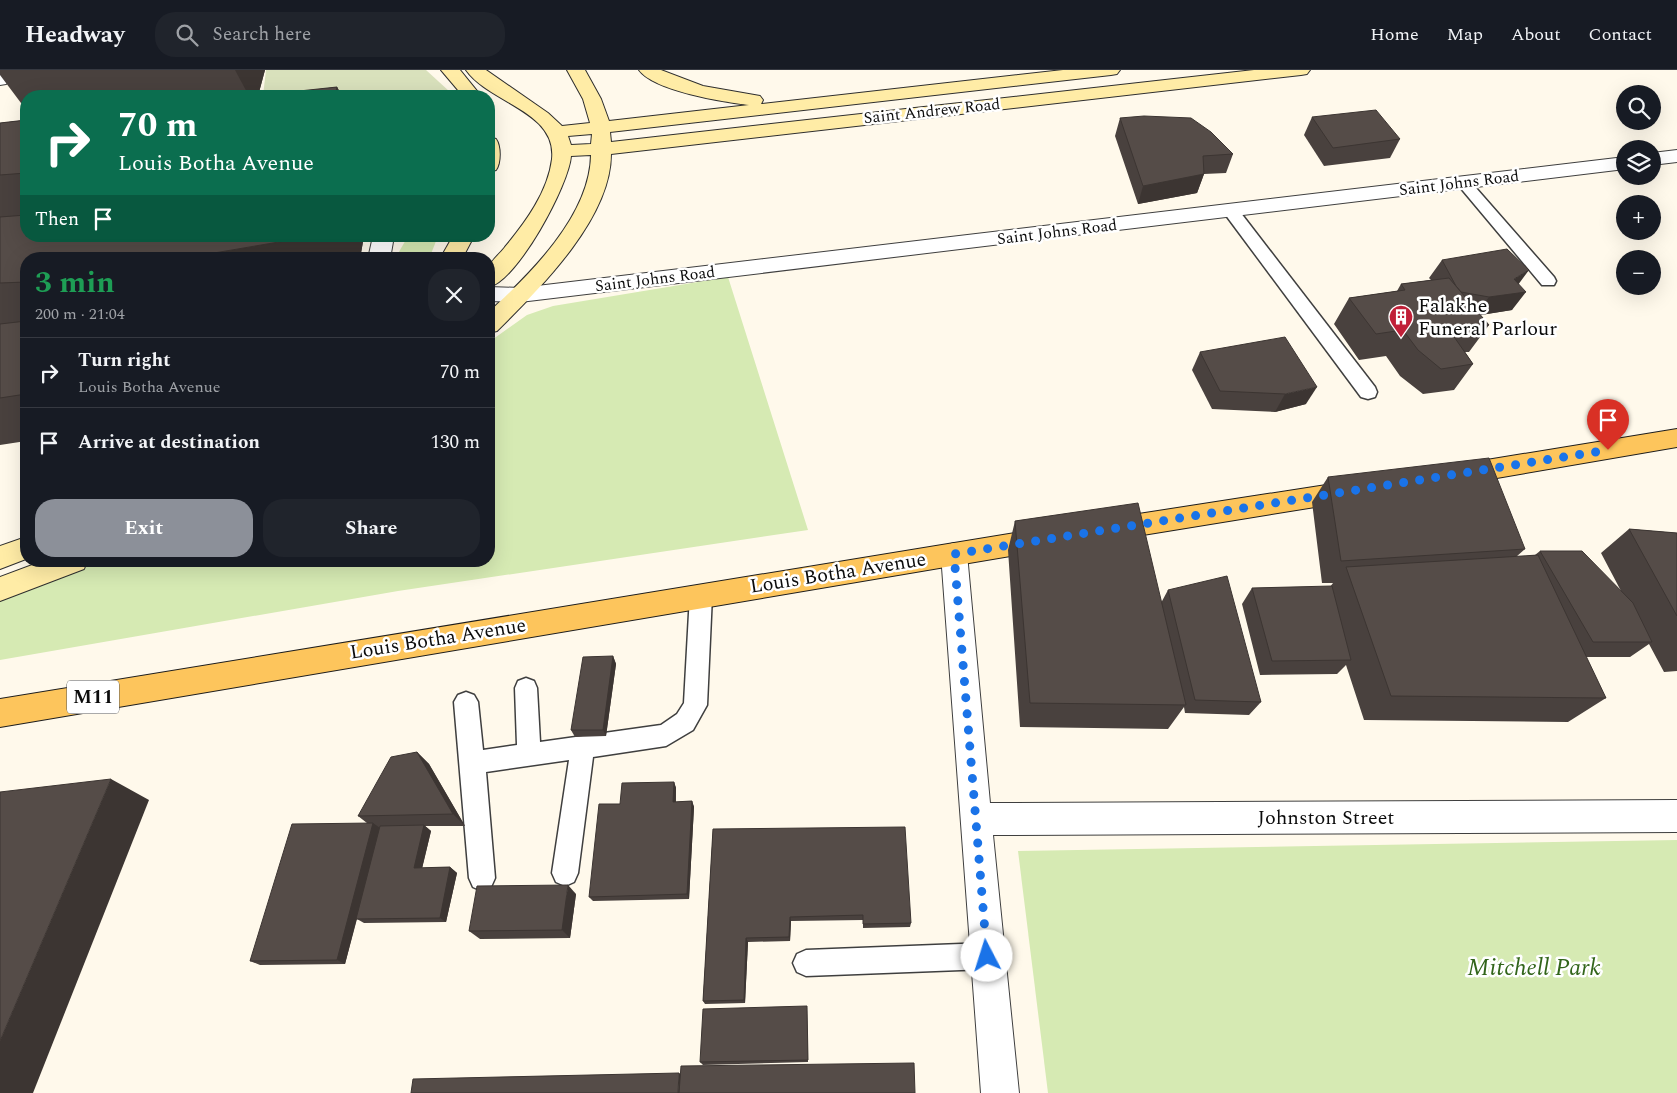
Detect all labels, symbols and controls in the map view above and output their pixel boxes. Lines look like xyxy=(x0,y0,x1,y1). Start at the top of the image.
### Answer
search box xyxy=(155,12,505,57)
text: Headway xyxy=(25,17,125,53)
text: Search here xyxy=(213,20,311,49)
icon: search xyxy=(173,21,201,49)
text: Home xyxy=(1370,21,1419,48)
text: Map xyxy=(1447,21,1483,48)
text: About xyxy=(1511,21,1561,48)
text: Contact xyxy=(1589,21,1652,48)
map controls xyxy=(1616,85,1661,295)
button: search xyxy=(1616,85,1661,130)
street label: Saint Andrew Road xyxy=(863,92,1001,130)
text: 70 m xyxy=(118,99,198,152)
icon: right xyxy=(35,110,100,175)
button: layers xyxy=(1616,140,1661,185)
text: Louis Botha Avenue xyxy=(118,147,314,180)
street label: Saint Johns Road xyxy=(1398,164,1520,202)
button: + xyxy=(1616,195,1661,240)
text: Then xyxy=(35,205,79,234)
icon: arrive xyxy=(89,205,117,233)
street label: Saint Johns Road xyxy=(996,213,1118,251)
button: − xyxy=(1616,250,1661,295)
text: 3 min xyxy=(35,260,115,306)
street label: Saint Johns Road xyxy=(594,260,716,298)
button: close xyxy=(428,269,480,321)
place label: Falakhe Funeral Parlour xyxy=(1418,291,1557,344)
text: 200 m · 21:04 xyxy=(35,302,125,326)
building icon: Falakhe Funeral Parlour xyxy=(1388,304,1414,338)
text: Turn right xyxy=(78,346,171,375)
text: 70 m xyxy=(440,358,480,387)
icon: right xyxy=(35,359,63,387)
text: Louis Botha Avenue xyxy=(78,375,221,399)
pin xyxy=(1587,399,1629,450)
icon: arrive xyxy=(1594,406,1622,434)
text: Arrive at destination xyxy=(78,428,260,457)
text: 130 m xyxy=(430,428,480,457)
icon: arrive xyxy=(35,429,63,457)
button: Exit xyxy=(35,499,253,557)
button: Share xyxy=(263,499,480,557)
street label: Louis Botha Avenue xyxy=(748,544,928,602)
street label: Louis Botha Avenue xyxy=(348,610,528,668)
road number: M11 xyxy=(67,680,119,714)
street label: Johnston Street xyxy=(1258,803,1394,833)
position arrow xyxy=(960,929,1012,981)
park label: Mitchell Park xyxy=(1467,950,1601,986)

